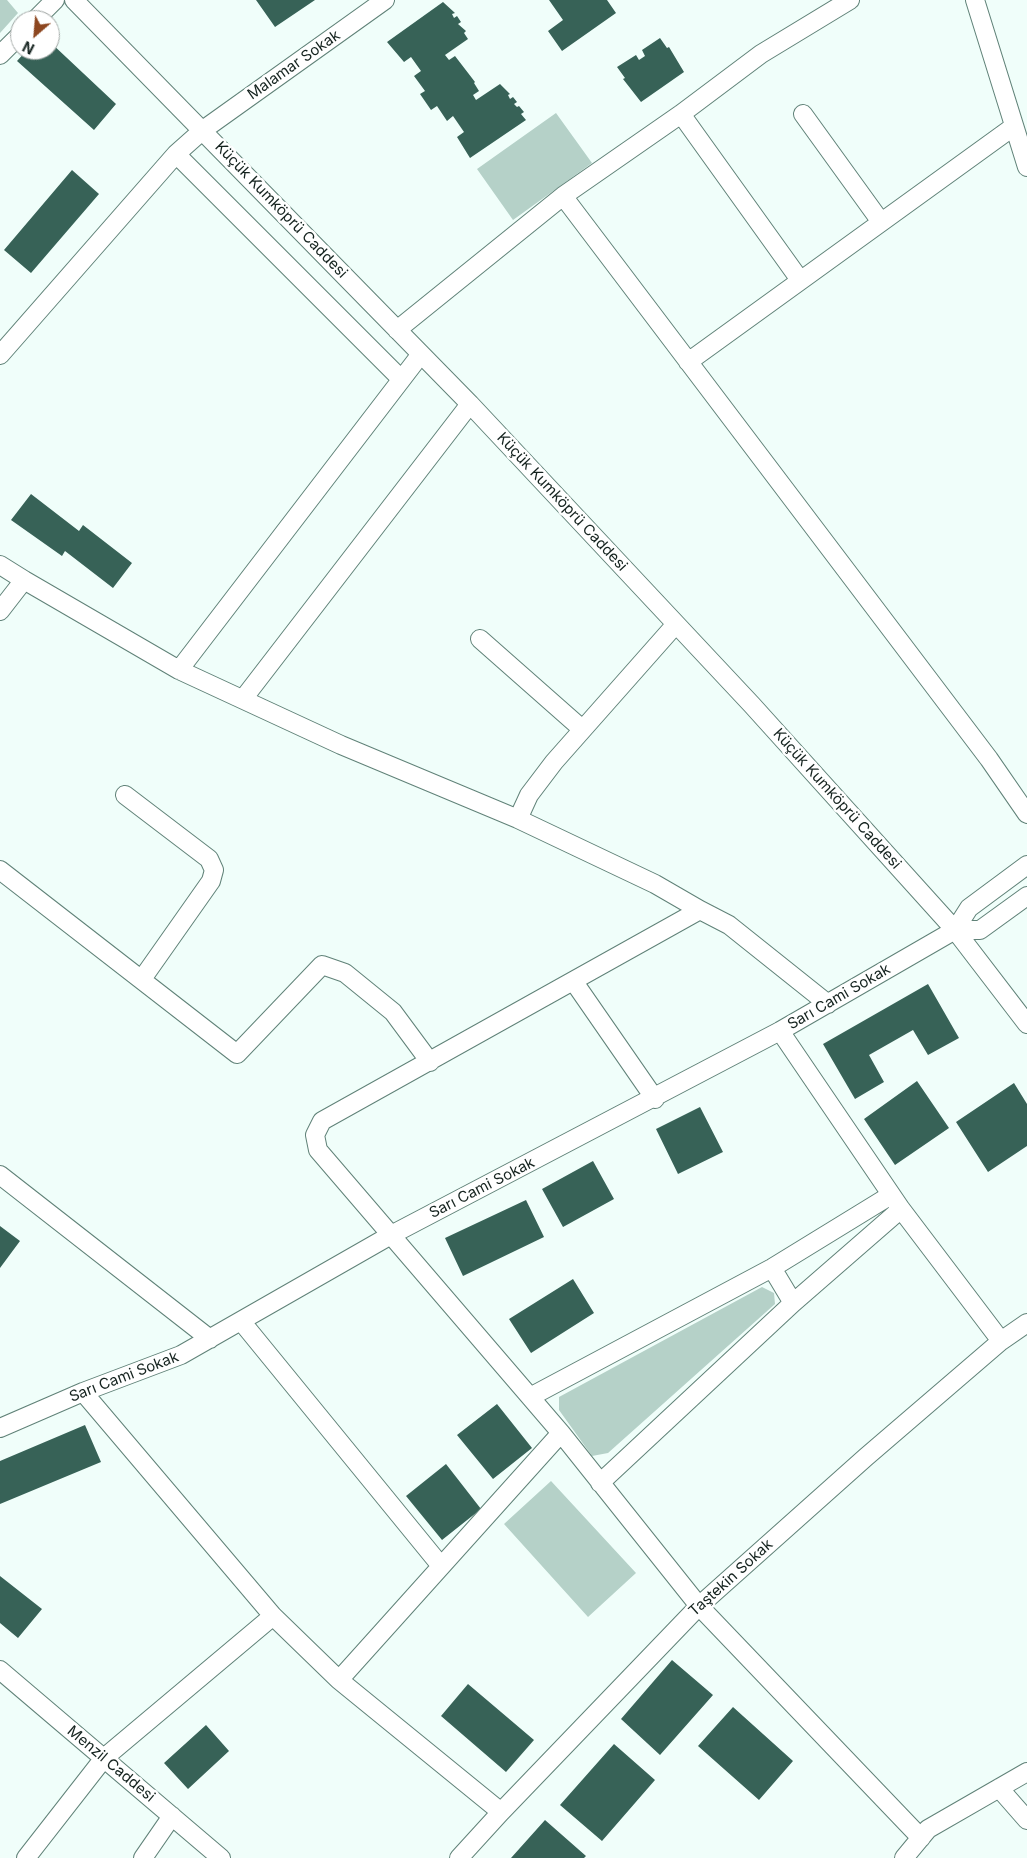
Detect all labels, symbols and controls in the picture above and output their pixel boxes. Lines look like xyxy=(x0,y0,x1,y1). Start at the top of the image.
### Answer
north arrow xyxy=(10,10,60,60)
street label: Malamar Sokak xyxy=(244,26,344,104)
text: N xyxy=(20,38,37,58)
street label: Küçük Kumköprü Caddesi xyxy=(211,138,351,282)
street label: Küçük Kumköprü Caddesi xyxy=(493,429,631,575)
street label: Küçük Kumköprü Caddesi xyxy=(769,725,905,873)
street label: Sarı Cami Sokak xyxy=(784,960,894,1034)
street label: Sarı Cami Sokak xyxy=(426,1154,538,1222)
street label: Sarı Cami Sokak xyxy=(67,1348,181,1406)
street label: Taştekin Sokak xyxy=(685,1536,777,1620)
street label: Menzil Caddesi xyxy=(63,1722,159,1806)

